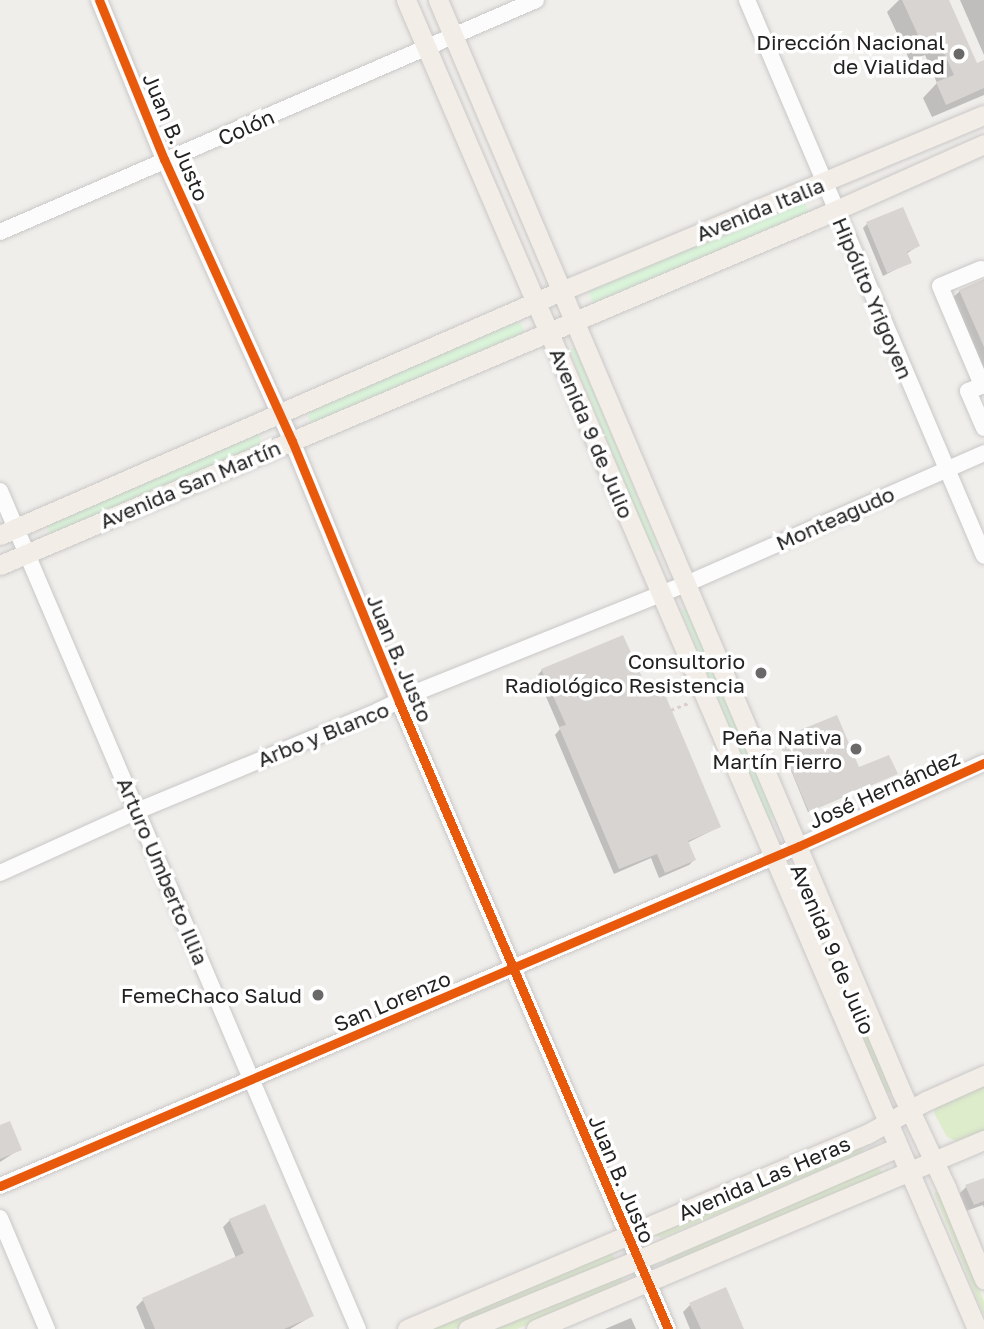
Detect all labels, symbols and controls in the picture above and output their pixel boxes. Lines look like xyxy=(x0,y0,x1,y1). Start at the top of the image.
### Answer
place label: Dirección Nacional de Vialidad xyxy=(756,29,945,79)
marker: Dirección Nacional de Vialidad xyxy=(951,46,967,62)
street label: Juan B. Justo xyxy=(138,69,214,205)
street label: Colón xyxy=(214,104,278,150)
street label: Avenida Italia xyxy=(692,172,828,246)
street label: Hipólito Yrigoyen xyxy=(828,213,918,383)
street label: Avenida 9 de Julio xyxy=(545,344,639,522)
street label: Avenida San Martín xyxy=(96,435,284,533)
street label: Monteagudo xyxy=(772,481,898,555)
street label: Juan B. Justo xyxy=(362,590,438,726)
place label: Consultorio Radiológico Resistencia xyxy=(504,648,745,698)
marker: Consultorio Radiológico Resistencia xyxy=(751,663,771,683)
street label: Arbo y Blanco xyxy=(254,696,392,772)
place label: Peña Nativa Martín Fierro xyxy=(712,724,842,774)
marker: Peña Nativa Martín Fierro xyxy=(848,741,864,757)
street label: José Hernández xyxy=(805,744,963,834)
street label: Arturo Umberto Illia xyxy=(112,774,214,968)
street label: Avenida 9 de Julio xyxy=(786,860,880,1038)
street label: San Lorenzo xyxy=(330,965,454,1037)
place label: FemeChaco Salud xyxy=(121,982,302,1008)
marker: FemeChaco Salud xyxy=(308,985,328,1005)
street label: Juan B. Justo xyxy=(584,1111,660,1247)
street label: Avenida Las Heras xyxy=(674,1130,854,1226)

